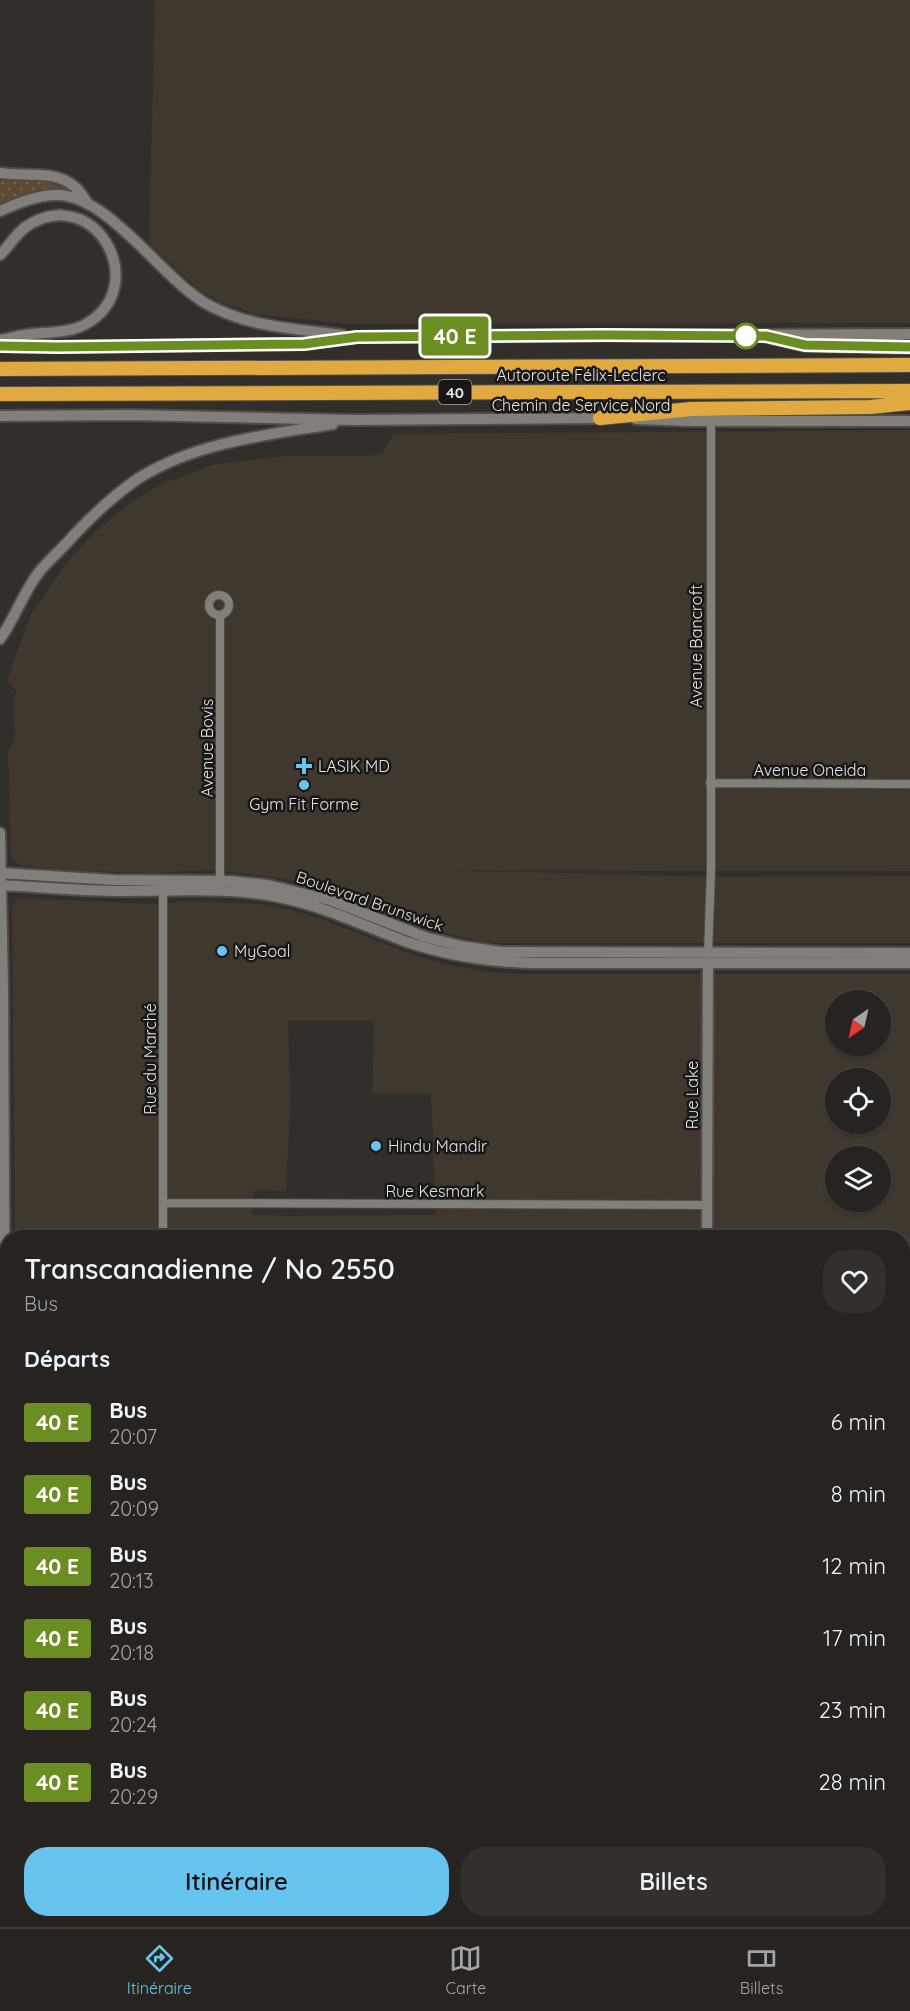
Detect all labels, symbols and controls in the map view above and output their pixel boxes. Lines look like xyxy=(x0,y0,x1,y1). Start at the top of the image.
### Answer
line badge: 40 E xyxy=(413,316,497,356)
text: 40 E xyxy=(433,323,477,349)
unlabelled marker xyxy=(733,323,759,349)
street label: Autoroute Félix-Leclerc xyxy=(496,365,666,385)
road number: 40 xyxy=(438,380,472,404)
street label: Chemin de Service Nord xyxy=(492,395,670,415)
street label: Avenue Bancroft xyxy=(686,584,706,708)
street label: Avenue Bovis xyxy=(197,699,217,797)
place label: LASIK MD xyxy=(318,756,390,776)
marker: LASIK MD xyxy=(295,757,313,775)
street label: Avenue Oneida xyxy=(754,760,866,780)
marker: Gym Fit Forme xyxy=(297,778,311,792)
place label: Gym Fit Forme xyxy=(249,794,359,814)
street label: Boulevard Brunswick xyxy=(294,866,446,936)
place label: MyGoal xyxy=(234,941,290,961)
marker: MyGoal xyxy=(215,944,229,958)
north arrow xyxy=(825,990,891,1056)
map controls xyxy=(825,990,891,1212)
street label: Rue du Marché xyxy=(140,1003,160,1115)
street label: Rue Lake xyxy=(682,1061,702,1129)
button: locate xyxy=(825,1068,891,1134)
place label: Hindu Mandir xyxy=(388,1136,487,1156)
marker: Hindu Mandir xyxy=(369,1139,383,1153)
button: layers xyxy=(825,1146,891,1212)
street label: Rue Kesmark xyxy=(385,1181,485,1201)
button: heart xyxy=(823,1250,886,1313)
text: Transcanadienne / No 2550 xyxy=(24,1251,395,1286)
text: Bus xyxy=(24,1291,58,1316)
text: Départs xyxy=(24,1345,110,1373)
text: Bus xyxy=(109,1396,147,1424)
text: 6 min xyxy=(831,1408,886,1436)
text: 40 E xyxy=(36,1409,79,1435)
text: 20:07 xyxy=(109,1424,157,1449)
text: Bus xyxy=(109,1468,147,1496)
text: 8 min xyxy=(831,1480,886,1508)
text: 40 E xyxy=(36,1481,79,1507)
text: 20:09 xyxy=(109,1496,159,1521)
text: Bus xyxy=(109,1540,147,1568)
text: 12 min xyxy=(822,1552,886,1580)
text: 40 E xyxy=(36,1553,79,1579)
text: 20:13 xyxy=(109,1568,154,1593)
text: Bus xyxy=(109,1612,147,1640)
text: 17 min xyxy=(823,1624,886,1652)
text: 40 E xyxy=(36,1625,79,1651)
text: 20:18 xyxy=(109,1640,154,1665)
text: Bus xyxy=(109,1684,147,1712)
text: 23 min xyxy=(819,1696,886,1724)
text: 40 E xyxy=(36,1697,79,1723)
text: 20:24 xyxy=(109,1712,157,1737)
text: Bus xyxy=(109,1756,147,1784)
text: 28 min xyxy=(818,1768,886,1796)
text: 40 E xyxy=(36,1769,79,1795)
text: 20:29 xyxy=(109,1784,158,1809)
button: Itinéraire xyxy=(24,1847,449,1916)
button: Billets xyxy=(461,1847,886,1916)
tab: Itinéraire xyxy=(127,1942,192,1998)
tab: Carte xyxy=(446,1942,486,1998)
tab: Billets xyxy=(740,1942,783,1998)

